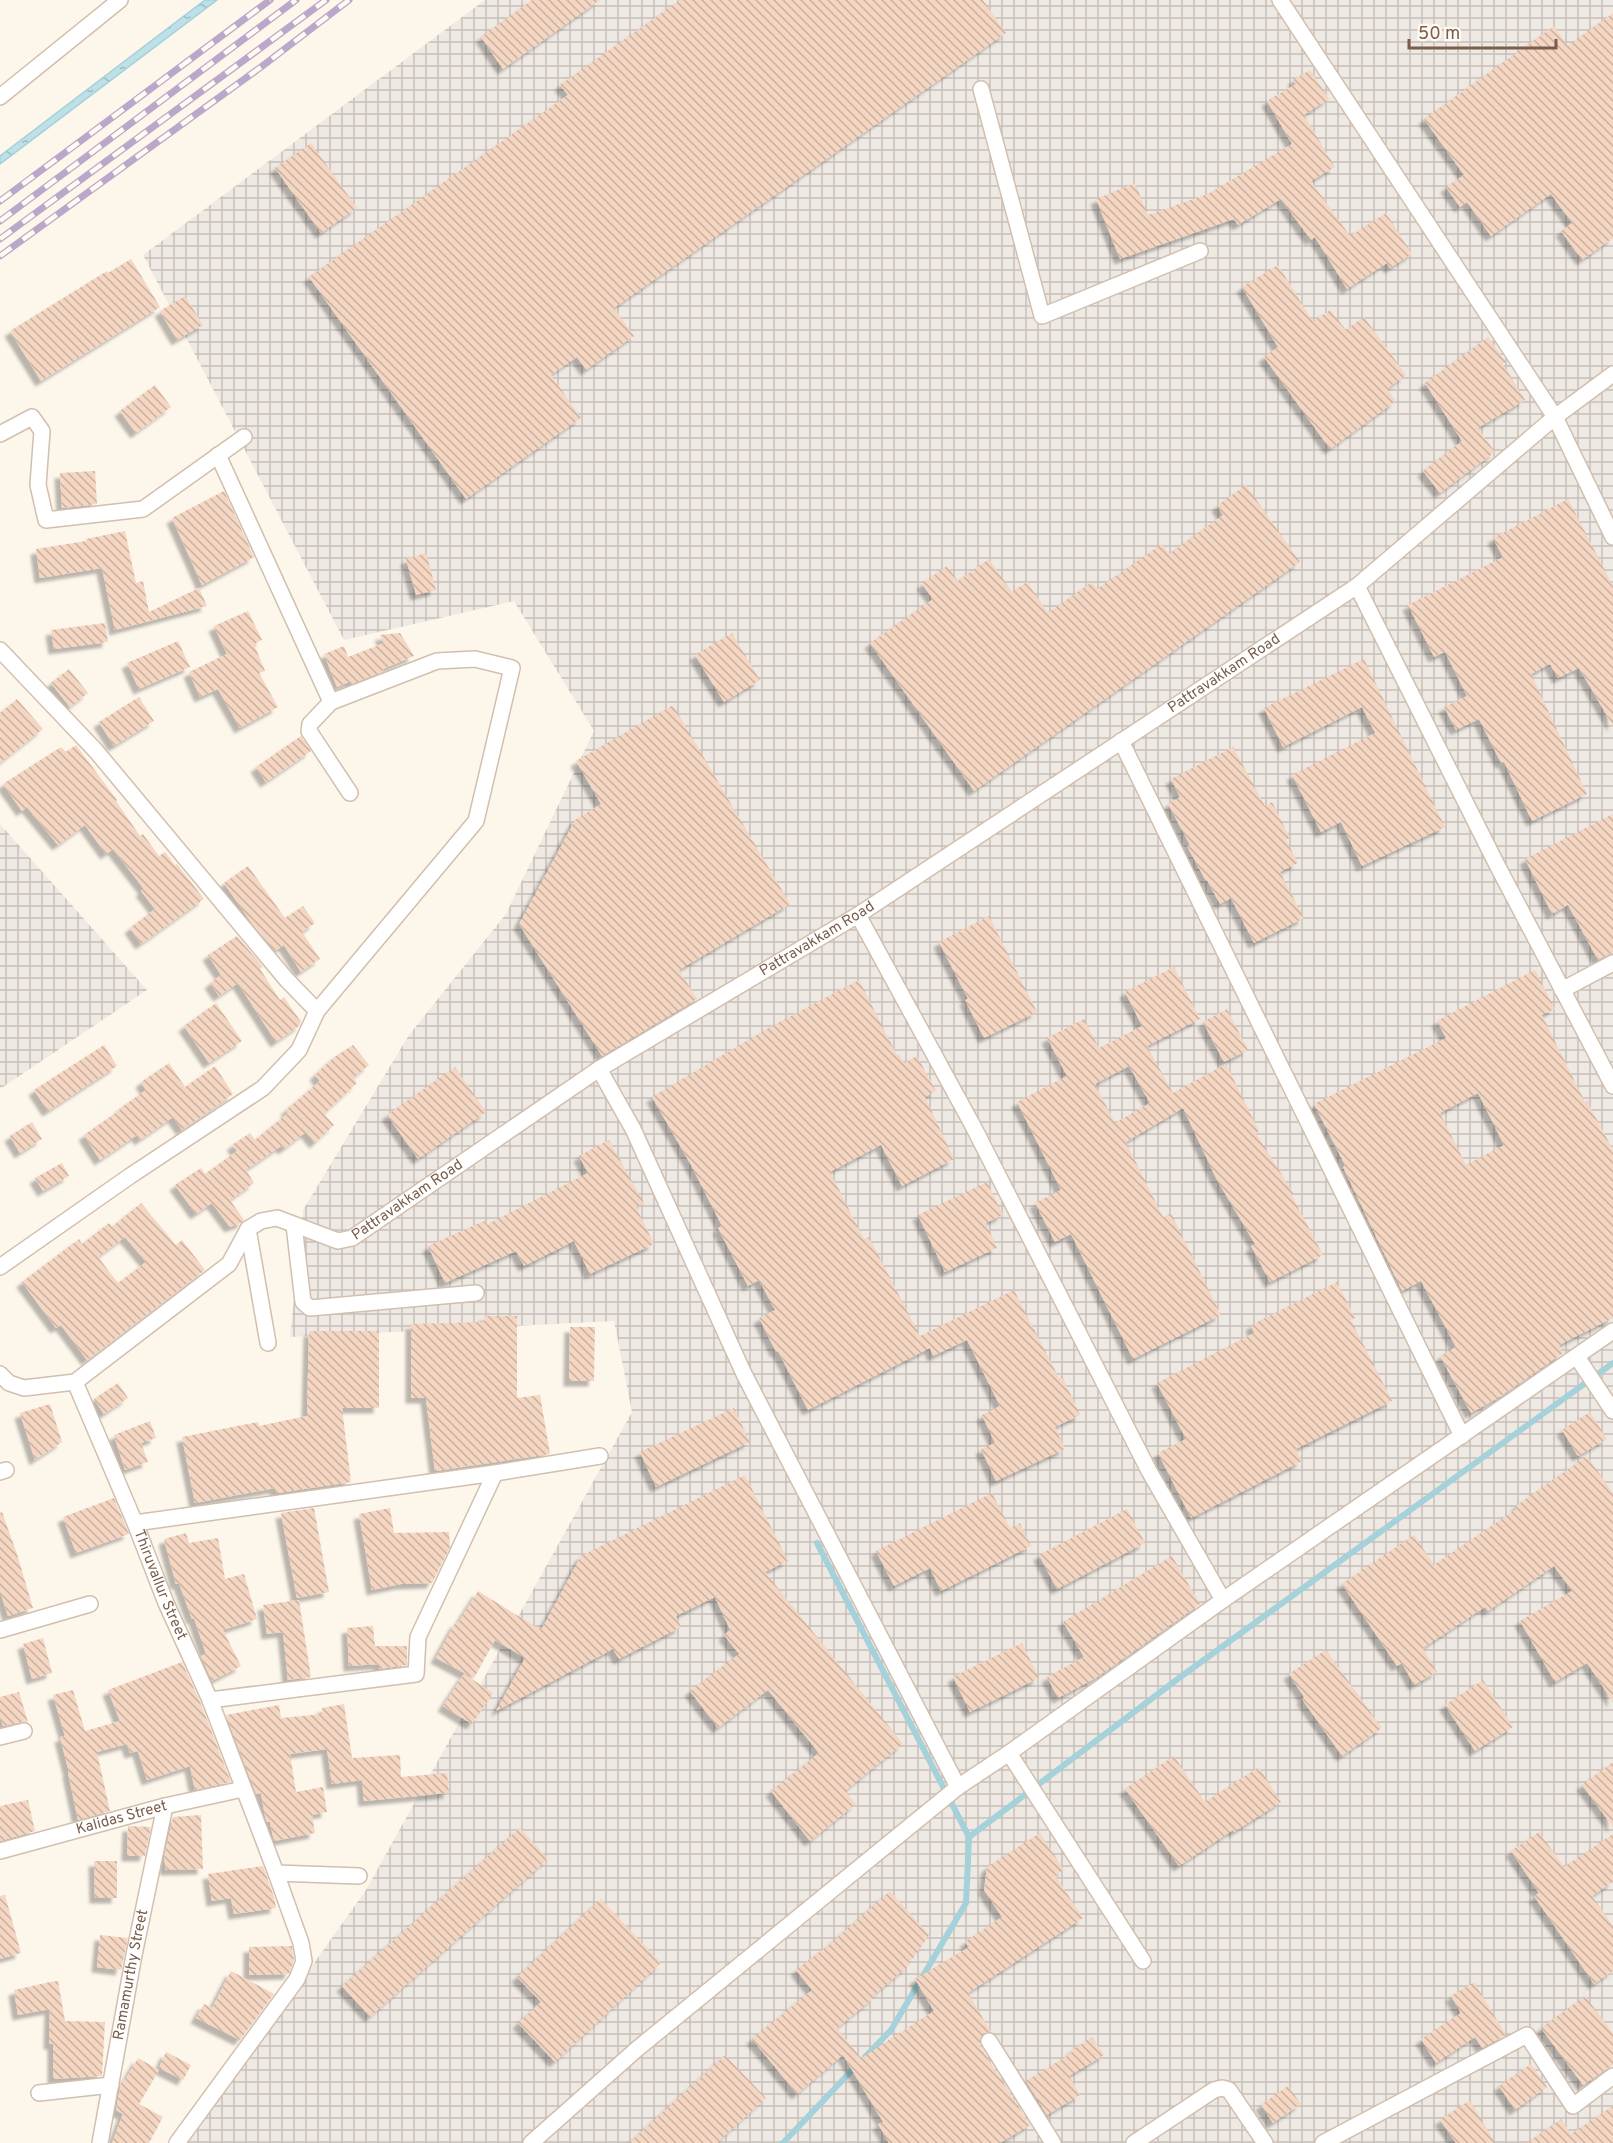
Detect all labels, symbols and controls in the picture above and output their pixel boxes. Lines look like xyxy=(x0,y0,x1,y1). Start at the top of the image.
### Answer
scale bar xyxy=(1409,12,1556,50)
text: 50 m xyxy=(1418,23,1460,46)
street label: Pattravakkam Road xyxy=(1164,630,1284,717)
street label: Pattravakkam Road xyxy=(756,897,878,981)
street label: Pattravakkam Road xyxy=(348,1155,467,1245)
street label: Thiruvallur Street xyxy=(129,1527,191,1643)
street label: Kalidas Street xyxy=(74,1796,169,1839)
street label: Ramamurthy Street xyxy=(109,1908,153,2042)

